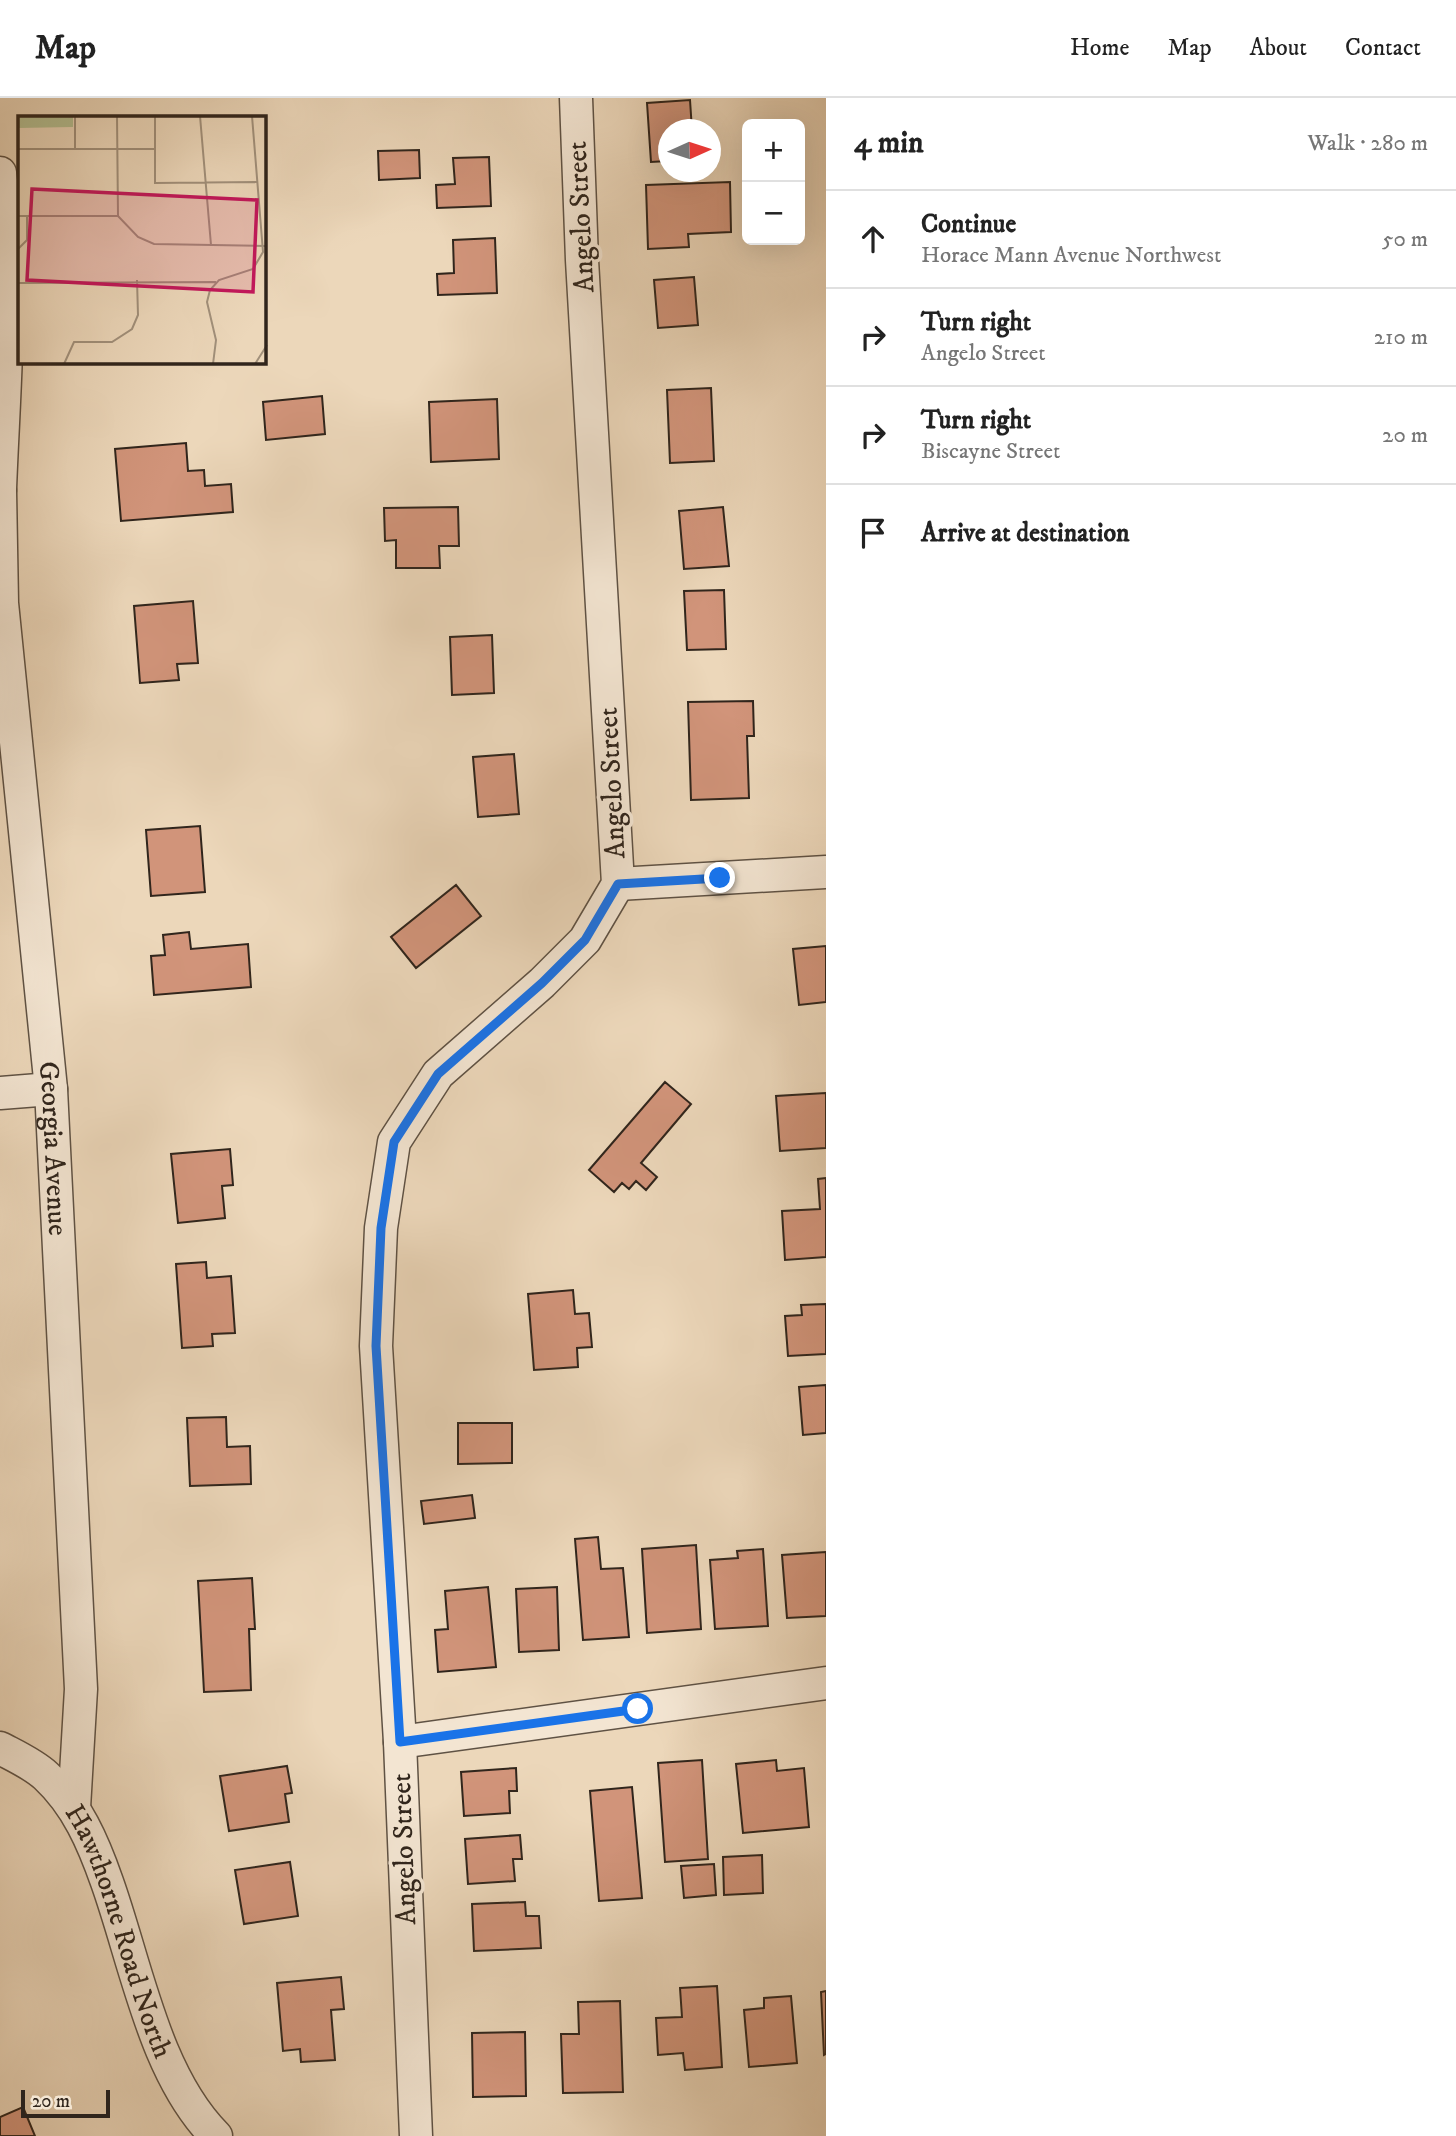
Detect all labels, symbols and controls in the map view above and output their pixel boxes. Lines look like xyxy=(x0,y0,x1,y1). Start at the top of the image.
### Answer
text: Map xyxy=(35,28,96,69)
text: Home xyxy=(1070,33,1129,63)
text: Map xyxy=(1167,33,1212,63)
text: About xyxy=(1250,33,1307,63)
text: Contact xyxy=(1345,33,1421,63)
inset map xyxy=(18,116,266,364)
north arrow xyxy=(658,119,721,182)
map controls xyxy=(742,119,805,245)
button: + xyxy=(742,119,805,182)
text: 4 min xyxy=(854,125,924,162)
text: Walk · 280 m xyxy=(1307,129,1428,158)
street label: Angelo Street xyxy=(560,140,602,294)
button: − xyxy=(742,182,805,245)
text: Continue xyxy=(921,208,1016,241)
icon: ahead xyxy=(854,220,892,258)
text: 50 m xyxy=(1382,225,1428,254)
text: Horace Mann Avenue Northwest xyxy=(921,241,1221,270)
text: Turn right xyxy=(921,306,1031,339)
icon: right xyxy=(854,318,892,356)
text: 210 m xyxy=(1374,323,1428,352)
text: Angelo Street xyxy=(921,339,1046,368)
text: Turn right xyxy=(921,404,1031,437)
icon: right xyxy=(854,416,892,454)
text: 20 m xyxy=(1382,421,1428,450)
text: Biscayne Street xyxy=(921,437,1060,466)
icon: arrive xyxy=(854,514,892,552)
text: Arrive at destination xyxy=(921,517,1130,550)
street label: Angelo Street xyxy=(591,706,633,860)
route end xyxy=(704,862,735,893)
street label: Georgia Avenue xyxy=(31,1060,76,1237)
route start xyxy=(622,1693,653,1724)
street label: Angelo Street xyxy=(384,1772,424,1925)
street label: Hawthorne Road North xyxy=(57,1798,181,2064)
scale bar xyxy=(21,2087,110,2119)
text: 20 m xyxy=(32,2090,70,2113)

